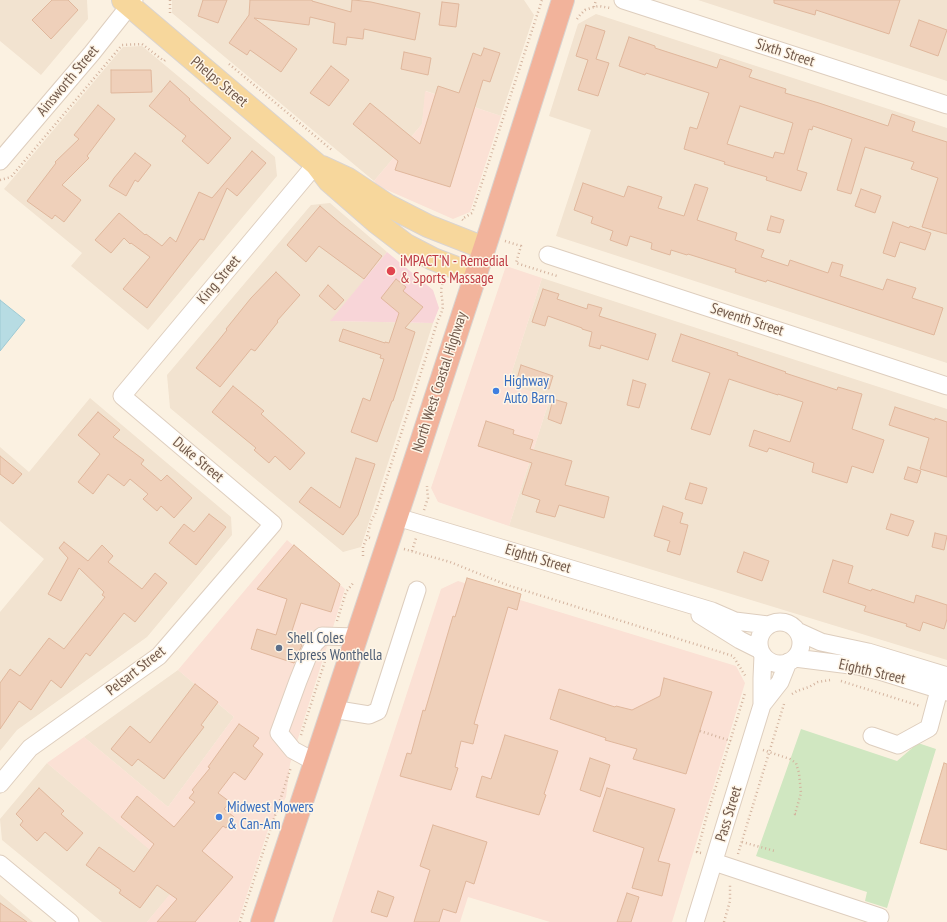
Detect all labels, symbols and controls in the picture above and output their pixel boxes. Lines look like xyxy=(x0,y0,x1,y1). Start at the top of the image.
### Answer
street label: Sixth Street xyxy=(753,35,817,71)
street label: Ainsworth Street xyxy=(33,42,103,120)
street label: Phelps Street xyxy=(187,53,251,111)
street label: King Street xyxy=(193,252,245,308)
place label: iMPACT'N - Remedial & Sports Massage xyxy=(400,253,508,288)
marker: iMPACT'N - Remedial & Sports Massage xyxy=(385,265,397,277)
street label: Seventh Street xyxy=(708,300,786,340)
street label: North West Coastal Highway xyxy=(409,309,471,455)
place label: Highway Auto Barn xyxy=(504,373,555,408)
marker: Highway Auto Barn xyxy=(491,386,501,396)
street label: Duke Street xyxy=(169,434,227,486)
street label: Eighth Street xyxy=(503,540,573,578)
place label: Shell Coles Express Wonthella xyxy=(287,630,382,665)
street label: Pelsart Street xyxy=(103,642,169,700)
marker: Shell Coles Express Wonthella xyxy=(274,643,284,653)
street label: Eighth Street xyxy=(837,656,907,688)
street label: Pass Street xyxy=(712,784,746,844)
place label: Midwest Mowers & Can-Am xyxy=(227,799,314,834)
marker: Midwest Mowers & Can-Am xyxy=(214,812,224,822)

